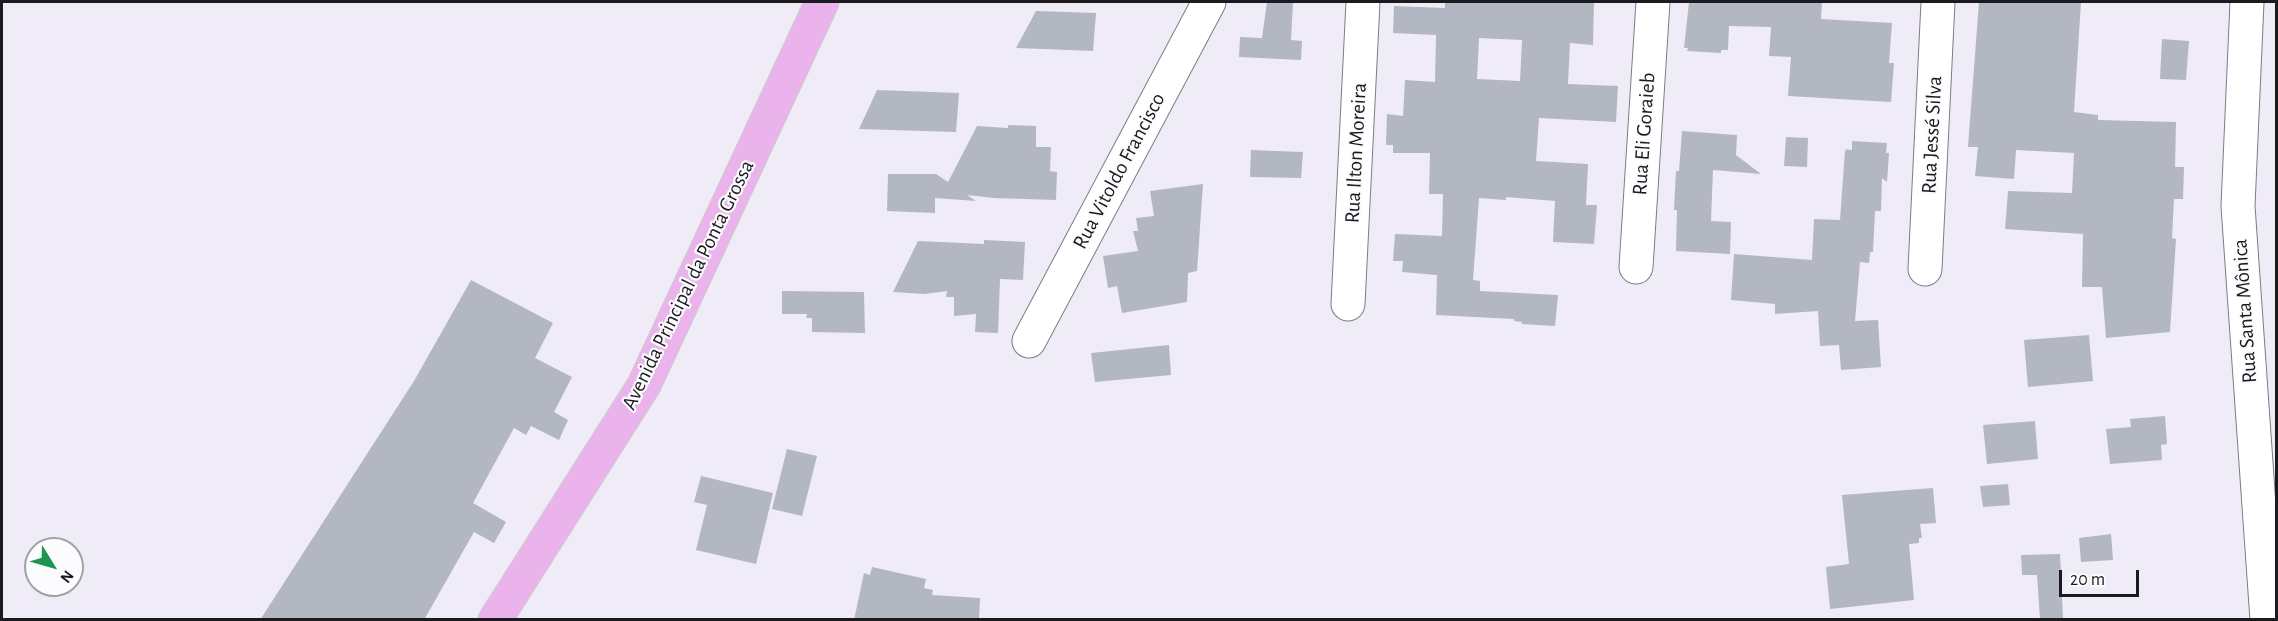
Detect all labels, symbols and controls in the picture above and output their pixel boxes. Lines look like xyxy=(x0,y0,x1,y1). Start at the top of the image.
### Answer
street label: Rua Eli Goraieb xyxy=(1627,72,1661,196)
street label: Rua Jessé Silva xyxy=(1916,75,1948,195)
street label: Rua Ilton Moreira xyxy=(1340,82,1372,224)
street label: Rua Vitoldo Francisco xyxy=(1067,89,1171,253)
street label: Avenida Principal da Ponta Grossa xyxy=(616,156,760,414)
street label: Rua Santa Mônica xyxy=(2227,238,2263,384)
north arrow xyxy=(24,537,84,597)
scale bar xyxy=(2062,558,2142,596)
text: N xyxy=(57,567,77,586)
text: 20 m xyxy=(2070,571,2105,589)

